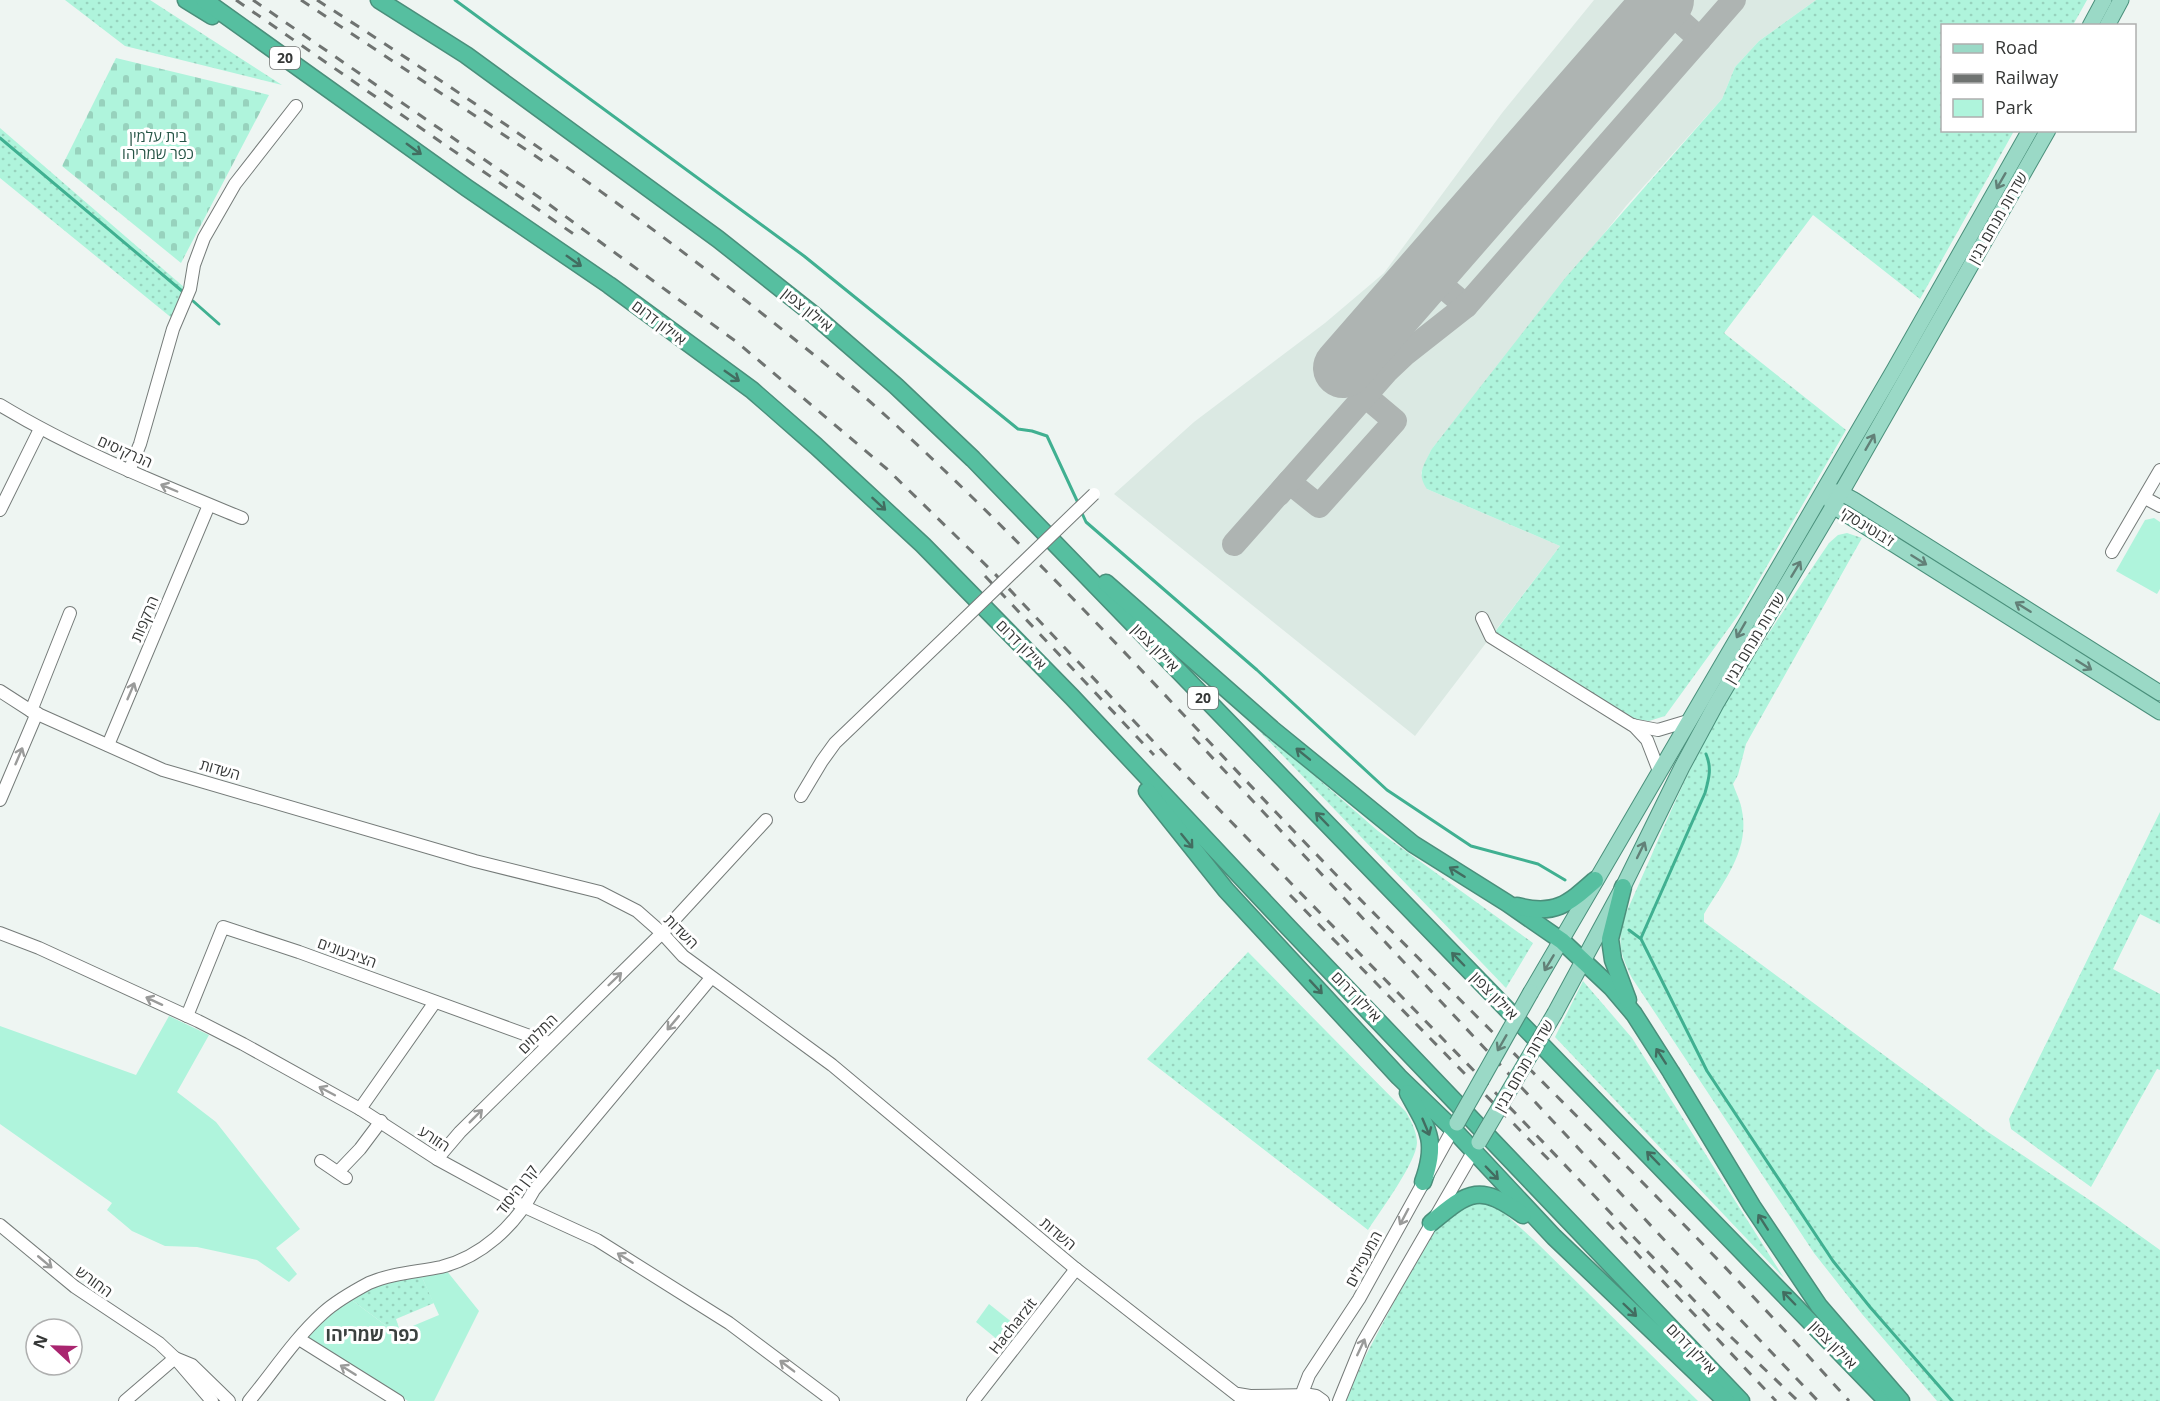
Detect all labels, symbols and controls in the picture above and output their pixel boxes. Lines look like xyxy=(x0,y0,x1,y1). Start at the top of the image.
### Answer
legend xyxy=(1941,24,2136,132)
text: Road xyxy=(1995,35,2038,59)
road number: 20 xyxy=(270,47,300,69)
text: Railway xyxy=(1995,65,2059,89)
text: Park xyxy=(1995,95,2033,119)
park label: בית עלמין כפר שמריהו xyxy=(122,126,194,163)
one-way arrow xyxy=(406,143,422,155)
street label: שדרות מנחם בגין xyxy=(1963,168,2032,267)
one-way arrow xyxy=(1995,172,2007,189)
one-way arrow xyxy=(566,255,582,267)
street label: איילון צפון xyxy=(778,283,837,336)
street label: איילון דרום xyxy=(628,295,691,349)
one-way arrow xyxy=(723,370,739,382)
street label: הנרקיסים xyxy=(95,430,156,472)
one-way arrow xyxy=(1865,434,1877,451)
one-way arrow xyxy=(161,482,179,493)
one-way arrow xyxy=(871,497,886,511)
street label: ז'בוטינסקי xyxy=(1837,502,1898,551)
one-way arrow xyxy=(1911,554,1928,567)
one-way arrow xyxy=(1791,561,1803,578)
street label: שדרות מנחם בגין xyxy=(1719,588,1789,687)
street label: הרקפות xyxy=(125,593,163,645)
one-way arrow xyxy=(2015,601,2032,613)
street label: איילון דרום xyxy=(992,615,1051,674)
street label: איילון צפון xyxy=(1128,619,1184,676)
one-way arrow xyxy=(1735,621,1747,638)
one-way arrow xyxy=(2075,659,2092,671)
one-way arrow xyxy=(126,682,137,701)
road number: 20 xyxy=(1188,687,1218,709)
one-way arrow xyxy=(1295,747,1311,760)
one-way arrow xyxy=(13,748,25,766)
street label: השדות xyxy=(198,754,243,784)
one-way arrow xyxy=(1314,812,1329,827)
one-way arrow xyxy=(1181,833,1194,849)
one-way arrow xyxy=(1636,841,1648,859)
one-way arrow xyxy=(1449,866,1466,878)
street label: השדות xyxy=(660,910,703,953)
street label: הציבעונים xyxy=(315,932,380,972)
one-way arrow xyxy=(1451,951,1465,966)
one-way arrow xyxy=(1543,954,1555,971)
street label: איילון דרום xyxy=(1328,967,1386,1026)
street label: איילון צפון xyxy=(1467,967,1523,1024)
one-way arrow xyxy=(608,972,623,986)
one-way arrow xyxy=(1309,979,1323,994)
one-way arrow xyxy=(145,994,163,1006)
street label: התלמים xyxy=(513,1009,562,1058)
one-way arrow xyxy=(666,1015,680,1030)
street label: שדרות מנחם בגין xyxy=(1489,1016,1558,1115)
one-way arrow xyxy=(1496,1034,1508,1051)
one-way arrow xyxy=(1655,1048,1667,1064)
one-way arrow xyxy=(319,1085,336,1097)
one-way arrow xyxy=(469,1109,484,1123)
one-way arrow xyxy=(1421,1118,1432,1136)
street label: הזורע xyxy=(415,1121,454,1156)
one-way arrow xyxy=(1646,1150,1661,1165)
street label: קרן היסוד xyxy=(491,1160,542,1218)
one-way arrow xyxy=(1485,1165,1499,1180)
one-way arrow xyxy=(1398,1208,1410,1225)
street label: השדות xyxy=(1037,1212,1081,1254)
one-way arrow xyxy=(1757,1214,1769,1231)
street label: המעפילים xyxy=(1340,1227,1386,1290)
one-way arrow xyxy=(616,1251,633,1264)
one-way arrow xyxy=(37,1255,52,1269)
street label: החורש xyxy=(72,1261,117,1301)
one-way arrow xyxy=(1781,1291,1796,1306)
street label: Hacharzit xyxy=(984,1293,1041,1358)
one-way arrow xyxy=(1623,1303,1638,1317)
street label: איילון צפון xyxy=(1806,1316,1862,1373)
north arrow xyxy=(24,1317,84,1377)
street label: איילון דרום xyxy=(1663,1319,1721,1378)
district label: כפר שמריהו xyxy=(325,1322,419,1346)
text: N xyxy=(27,1331,53,1352)
one-way arrow xyxy=(1355,1338,1367,1356)
one-way arrow xyxy=(779,1360,795,1372)
one-way arrow xyxy=(340,1364,357,1377)

